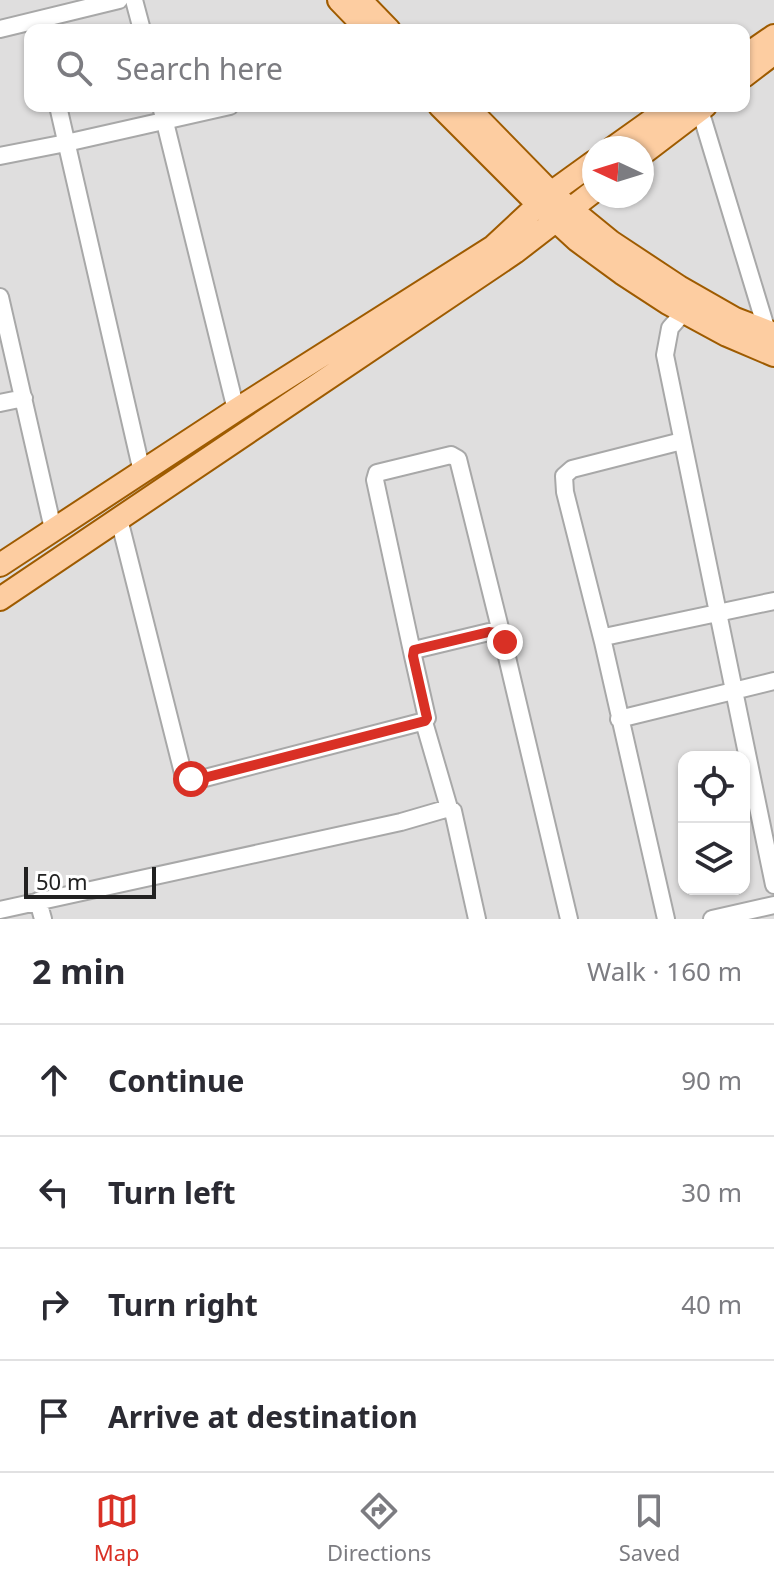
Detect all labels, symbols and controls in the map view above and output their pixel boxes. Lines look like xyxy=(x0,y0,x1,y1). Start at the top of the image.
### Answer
search box xyxy=(24,24,750,112)
icon: search xyxy=(52,46,96,90)
text: Search here xyxy=(116,48,283,89)
north arrow xyxy=(582,136,654,208)
route end xyxy=(487,624,523,660)
map controls xyxy=(678,751,750,895)
button: locate xyxy=(678,751,750,823)
route start xyxy=(173,761,209,797)
button: layers xyxy=(678,823,750,895)
scale bar xyxy=(24,863,156,899)
text: 50 m xyxy=(36,866,87,896)
text: 2 min xyxy=(32,948,126,994)
text: Walk · 160 m xyxy=(587,953,742,989)
icon: ahead xyxy=(32,1058,76,1102)
text: Continue xyxy=(108,1060,244,1101)
text: 90 m xyxy=(681,1062,742,1098)
icon: left xyxy=(32,1170,76,1214)
text: Turn left xyxy=(108,1172,236,1213)
text: 30 m xyxy=(681,1174,742,1210)
icon: right xyxy=(32,1282,76,1326)
text: Turn right xyxy=(108,1284,258,1325)
text: 40 m xyxy=(681,1286,742,1322)
icon: arrive xyxy=(32,1394,76,1438)
text: Arrive at destination xyxy=(108,1396,418,1437)
tab: Map xyxy=(94,1489,140,1567)
tab: Directions xyxy=(327,1489,431,1567)
tab: Saved xyxy=(619,1489,680,1567)

